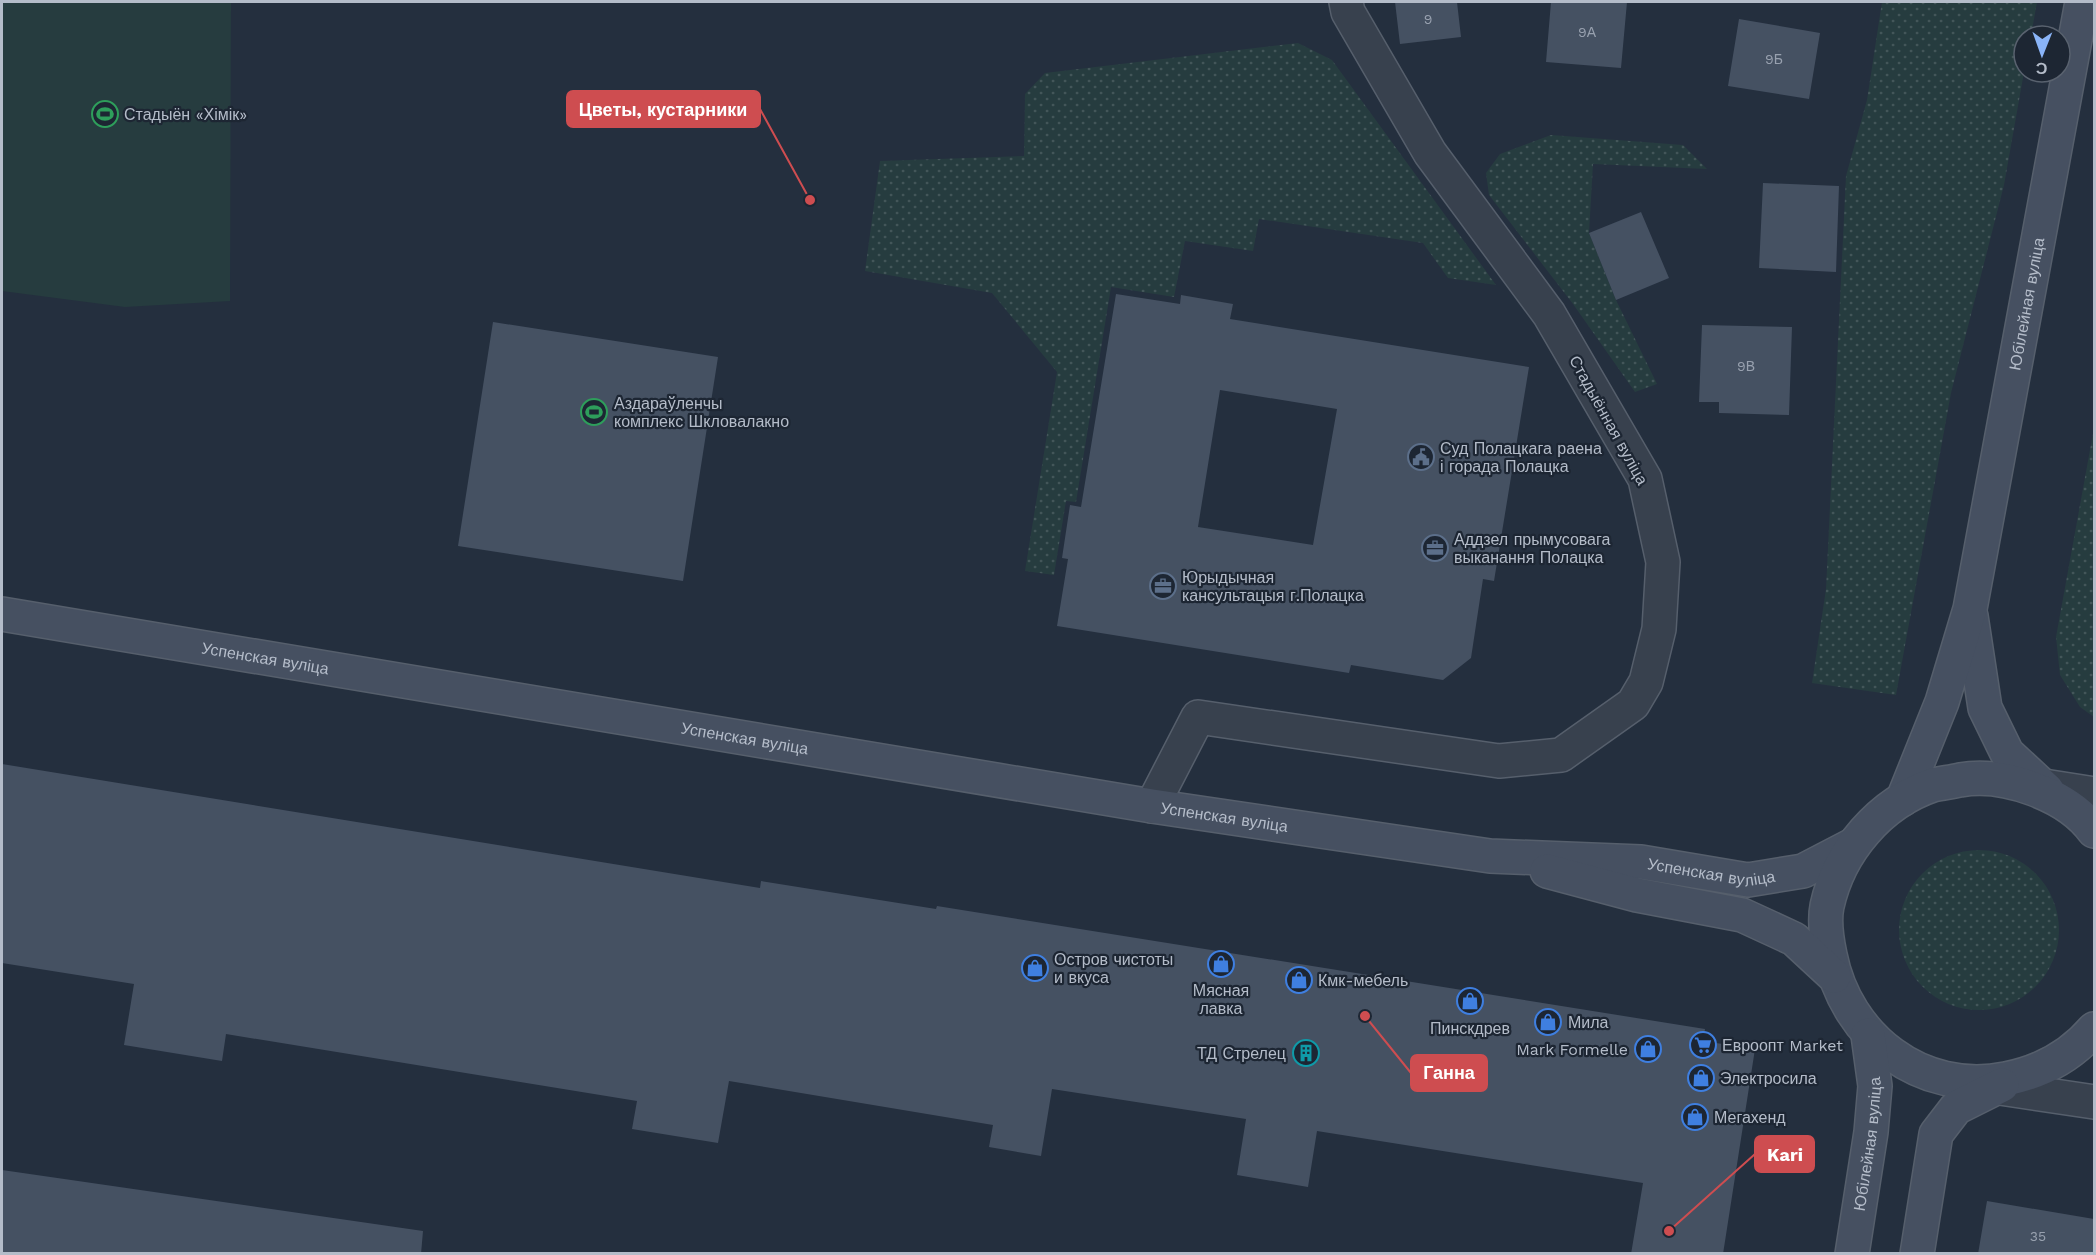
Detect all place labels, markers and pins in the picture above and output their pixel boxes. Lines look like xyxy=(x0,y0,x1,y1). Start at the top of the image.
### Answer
callout: Цветы, кустарники xyxy=(567,91,760,127)
sports icon: Стадыён «Хімік» xyxy=(90,99,120,129)
place label: Стадыён «Хімік» xyxy=(124,105,247,124)
place label: Аздараўленчы комплекс Шкловалакно xyxy=(614,394,789,431)
sports icon: Аздараўленчы комплекс Шкловалакно xyxy=(579,397,609,427)
place label: Суд Полацкага раена і горада Полацка xyxy=(1440,439,1602,476)
public building icon: Суд Полацкага раена і горада Полацка xyxy=(1406,442,1436,472)
place label: Аддзел прымусовага выканання Полацка xyxy=(1454,530,1611,567)
office icon: Аддзел прымусовага выканання Полацка xyxy=(1420,533,1450,563)
place label: Юрыдычная кансультацыя г.Полацка xyxy=(1182,568,1364,605)
office icon: Юрыдычная кансультацыя г.Полацка xyxy=(1148,571,1178,601)
shop icon: Мясная лавка xyxy=(1206,949,1236,979)
place label: Остров чистоты и вкуса xyxy=(1054,950,1173,987)
shop icon: Остров чистоты и вкуса xyxy=(1020,953,1050,983)
shop icon: Кмк-мебель xyxy=(1284,965,1314,995)
place label: Кмк-мебель xyxy=(1318,971,1408,990)
place label: Мясная лавка xyxy=(1193,981,1249,1018)
shop icon: Пинскдрев xyxy=(1455,986,1485,1016)
shop icon: Мила xyxy=(1533,1007,1563,1037)
place label: Мила xyxy=(1568,1013,1609,1032)
place label: Пинскдрев xyxy=(1430,1019,1510,1038)
supermarket icon: Евроопт Market xyxy=(1688,1030,1718,1060)
shop icon: Mark Formelle xyxy=(1633,1034,1663,1064)
place label: Евроопт Market xyxy=(1722,1036,1843,1055)
building icon: ТД Стрелец xyxy=(1291,1038,1321,1068)
place label: Mark Formelle xyxy=(1516,1040,1628,1059)
place label: ТД Стрелец xyxy=(1197,1044,1286,1063)
callout: Ганна xyxy=(1411,1055,1487,1091)
shop icon: Электросила xyxy=(1686,1063,1716,1093)
place label: Электросила xyxy=(1720,1069,1817,1088)
shop icon: Мегахенд xyxy=(1680,1102,1710,1132)
place label: Мегахенд xyxy=(1714,1108,1786,1127)
callout: Kari xyxy=(1755,1136,1814,1172)

